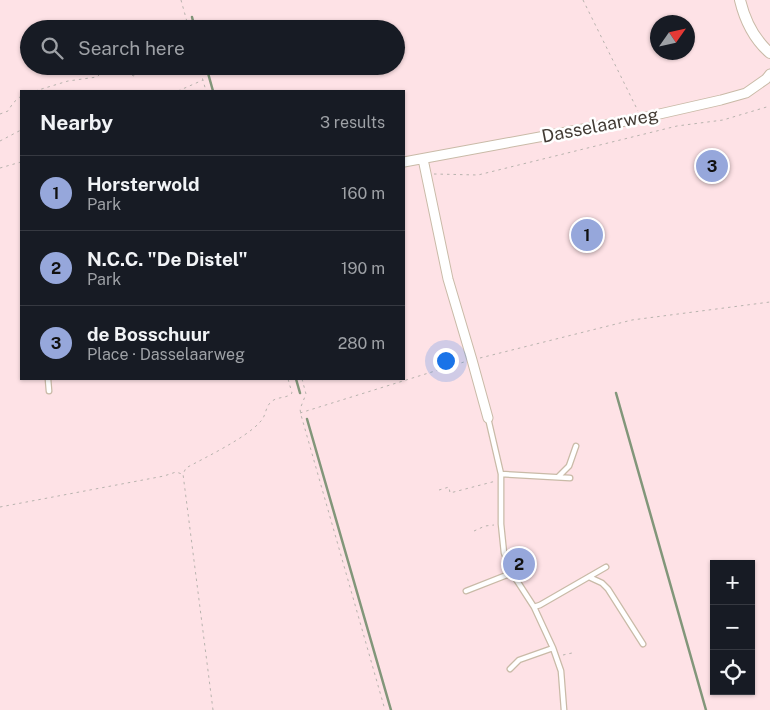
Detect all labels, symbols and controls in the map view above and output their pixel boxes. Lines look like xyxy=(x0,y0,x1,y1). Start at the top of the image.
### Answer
north arrow xyxy=(650,15,695,60)
search box xyxy=(20,20,405,75)
icon: search xyxy=(38,34,66,62)
text: Search here xyxy=(78,37,185,59)
street label: Dasselaarweg xyxy=(540,103,660,147)
text: Nearby xyxy=(40,110,113,135)
text: 3 results xyxy=(320,113,385,132)
pin: 3 xyxy=(696,147,728,185)
text: Horsterwold xyxy=(87,173,200,195)
text: 1 xyxy=(53,184,59,203)
text: 160 m xyxy=(341,184,385,203)
text: Park xyxy=(87,195,121,214)
pin: 1 xyxy=(571,216,603,254)
text: N.C.C. "De Distel" xyxy=(87,248,248,270)
text: 2 xyxy=(51,259,61,278)
text: 190 m xyxy=(341,259,385,278)
text: Park xyxy=(87,270,121,289)
text: de Bosschuur xyxy=(87,323,210,345)
text: 3 xyxy=(51,334,61,353)
text: 280 m xyxy=(338,334,385,353)
text: Place · Dasselaarweg xyxy=(87,345,245,364)
your location xyxy=(433,348,459,374)
pin: 2 xyxy=(503,545,535,583)
map controls xyxy=(710,560,755,695)
button: + xyxy=(710,560,755,605)
button: − xyxy=(710,605,755,650)
button: locate xyxy=(710,650,755,695)

